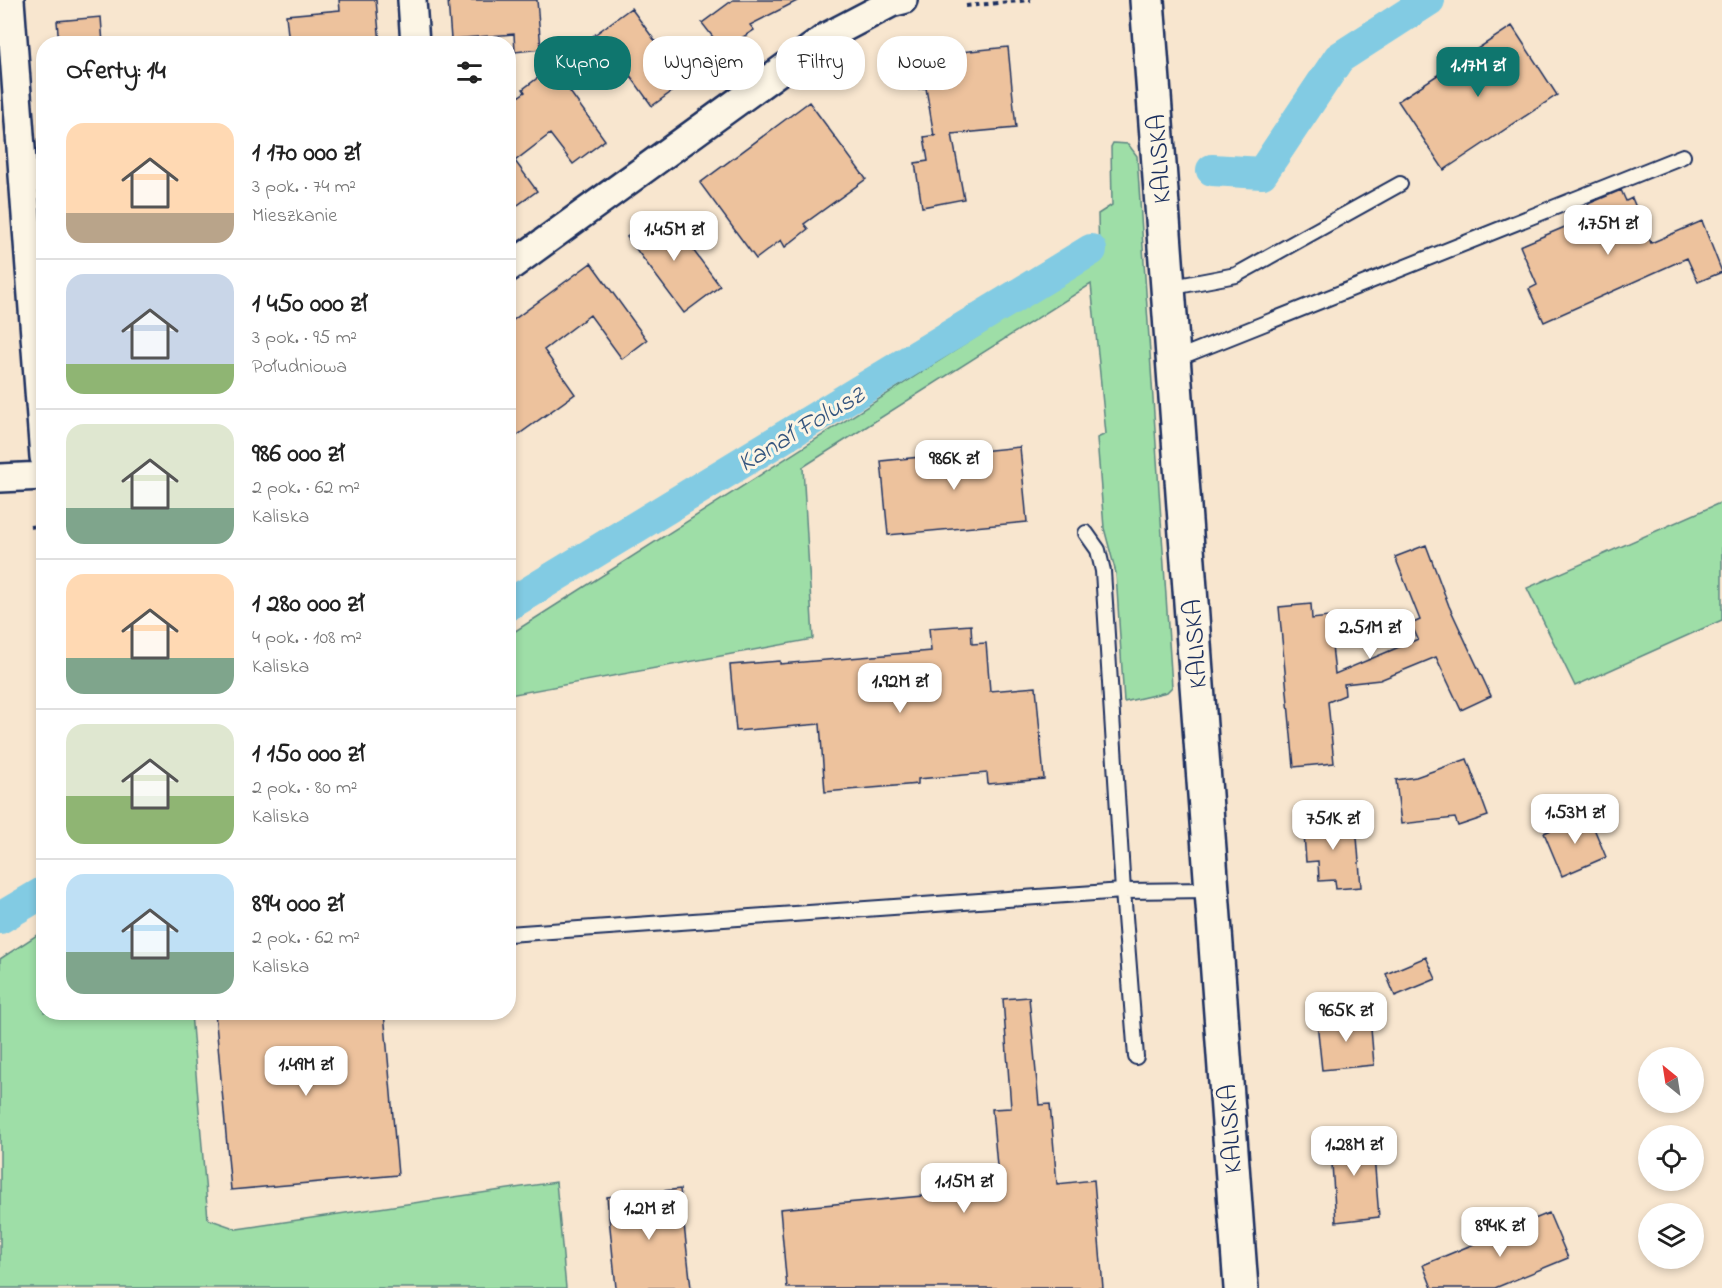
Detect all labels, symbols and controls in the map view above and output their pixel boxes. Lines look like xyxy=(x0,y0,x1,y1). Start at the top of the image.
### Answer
chip: Kupno xyxy=(534,36,631,90)
chip: Wynajem xyxy=(643,36,764,90)
chip: Filtry xyxy=(776,36,865,90)
chip: Nowe xyxy=(877,36,967,90)
pin: 1.17M zł xyxy=(1416,47,1540,98)
text: 1.17M zł xyxy=(1450,52,1506,81)
text: Oferty: 14 xyxy=(66,53,166,91)
icon: filters xyxy=(453,56,486,89)
street label: KALISKA xyxy=(1139,113,1183,205)
text: 1 170 000 zł xyxy=(252,135,360,173)
icon: home xyxy=(114,147,186,219)
text: 3 pok. · 74 m² xyxy=(252,173,356,202)
text: Mieszkanie xyxy=(252,202,337,231)
pin: 1.75M zł xyxy=(1546,205,1670,256)
text: 1.75M zł xyxy=(1578,210,1638,239)
pin: 1.45M zł xyxy=(612,211,736,262)
text: 1.45M zł xyxy=(644,216,704,245)
text: 1 450 000 zł xyxy=(252,286,367,324)
icon: home xyxy=(114,298,186,370)
text: 3 pok. · 95 m² xyxy=(252,324,357,353)
text: Południowa xyxy=(252,353,347,382)
water label: Kanał Folusz xyxy=(731,376,874,483)
text: 986 000 zł xyxy=(252,436,345,474)
pin: 986K zł xyxy=(899,440,1009,491)
text: 986K zł xyxy=(929,445,979,474)
icon: home xyxy=(114,448,186,520)
text: 2 pok. · 62 m² xyxy=(252,474,360,503)
text: Kaliska xyxy=(252,503,309,532)
text: 1 280 000 zł xyxy=(252,586,364,624)
icon: home xyxy=(114,598,186,670)
street label: KALISKA xyxy=(1175,598,1219,690)
pin: 2.51M zł xyxy=(1308,609,1432,660)
text: 2.51M zł xyxy=(1339,614,1401,643)
text: 4 pok. · 108 m² xyxy=(252,624,362,653)
text: Kaliska xyxy=(252,653,309,682)
pin: 1.92M zł xyxy=(838,663,962,714)
text: 1.92M zł xyxy=(872,668,928,697)
text: 1 150 000 zł xyxy=(252,736,365,774)
icon: home xyxy=(114,748,186,820)
text: 2 pok. · 80 m² xyxy=(252,774,357,803)
pin: 1.53M zł xyxy=(1513,794,1637,845)
text: 1.53M zł xyxy=(1545,799,1605,828)
pin: 751K zł xyxy=(1278,800,1388,851)
text: Kaliska xyxy=(252,803,309,832)
text: 751K zł xyxy=(1306,805,1360,834)
text: 894 000 zł xyxy=(252,886,344,924)
icon: home xyxy=(114,898,186,970)
text: 2 pok. · 62 m² xyxy=(252,924,360,953)
text: Kaliska xyxy=(252,953,309,982)
pin: 965K zł xyxy=(1291,992,1401,1043)
text: 965K zł xyxy=(1319,997,1373,1026)
pin: 1.49M zł xyxy=(244,1046,368,1097)
north arrow xyxy=(1638,1047,1704,1113)
map controls xyxy=(1638,1047,1704,1269)
text: 1.49M zł xyxy=(279,1051,333,1080)
street label: KALISKA xyxy=(1210,1083,1254,1175)
button: locate xyxy=(1638,1125,1704,1191)
pin: 1.28M zł xyxy=(1292,1126,1416,1177)
text: 1.28M zł xyxy=(1325,1131,1383,1160)
pin: 1.15M zł xyxy=(902,1163,1026,1214)
text: 1.15M zł xyxy=(935,1168,993,1197)
pin: 1.2M zł xyxy=(594,1190,704,1241)
text: 1.2M zł xyxy=(624,1195,674,1224)
button: layers xyxy=(1638,1203,1704,1269)
pin: 894K zł xyxy=(1445,1207,1555,1258)
text: 894K zł xyxy=(1475,1212,1525,1241)

